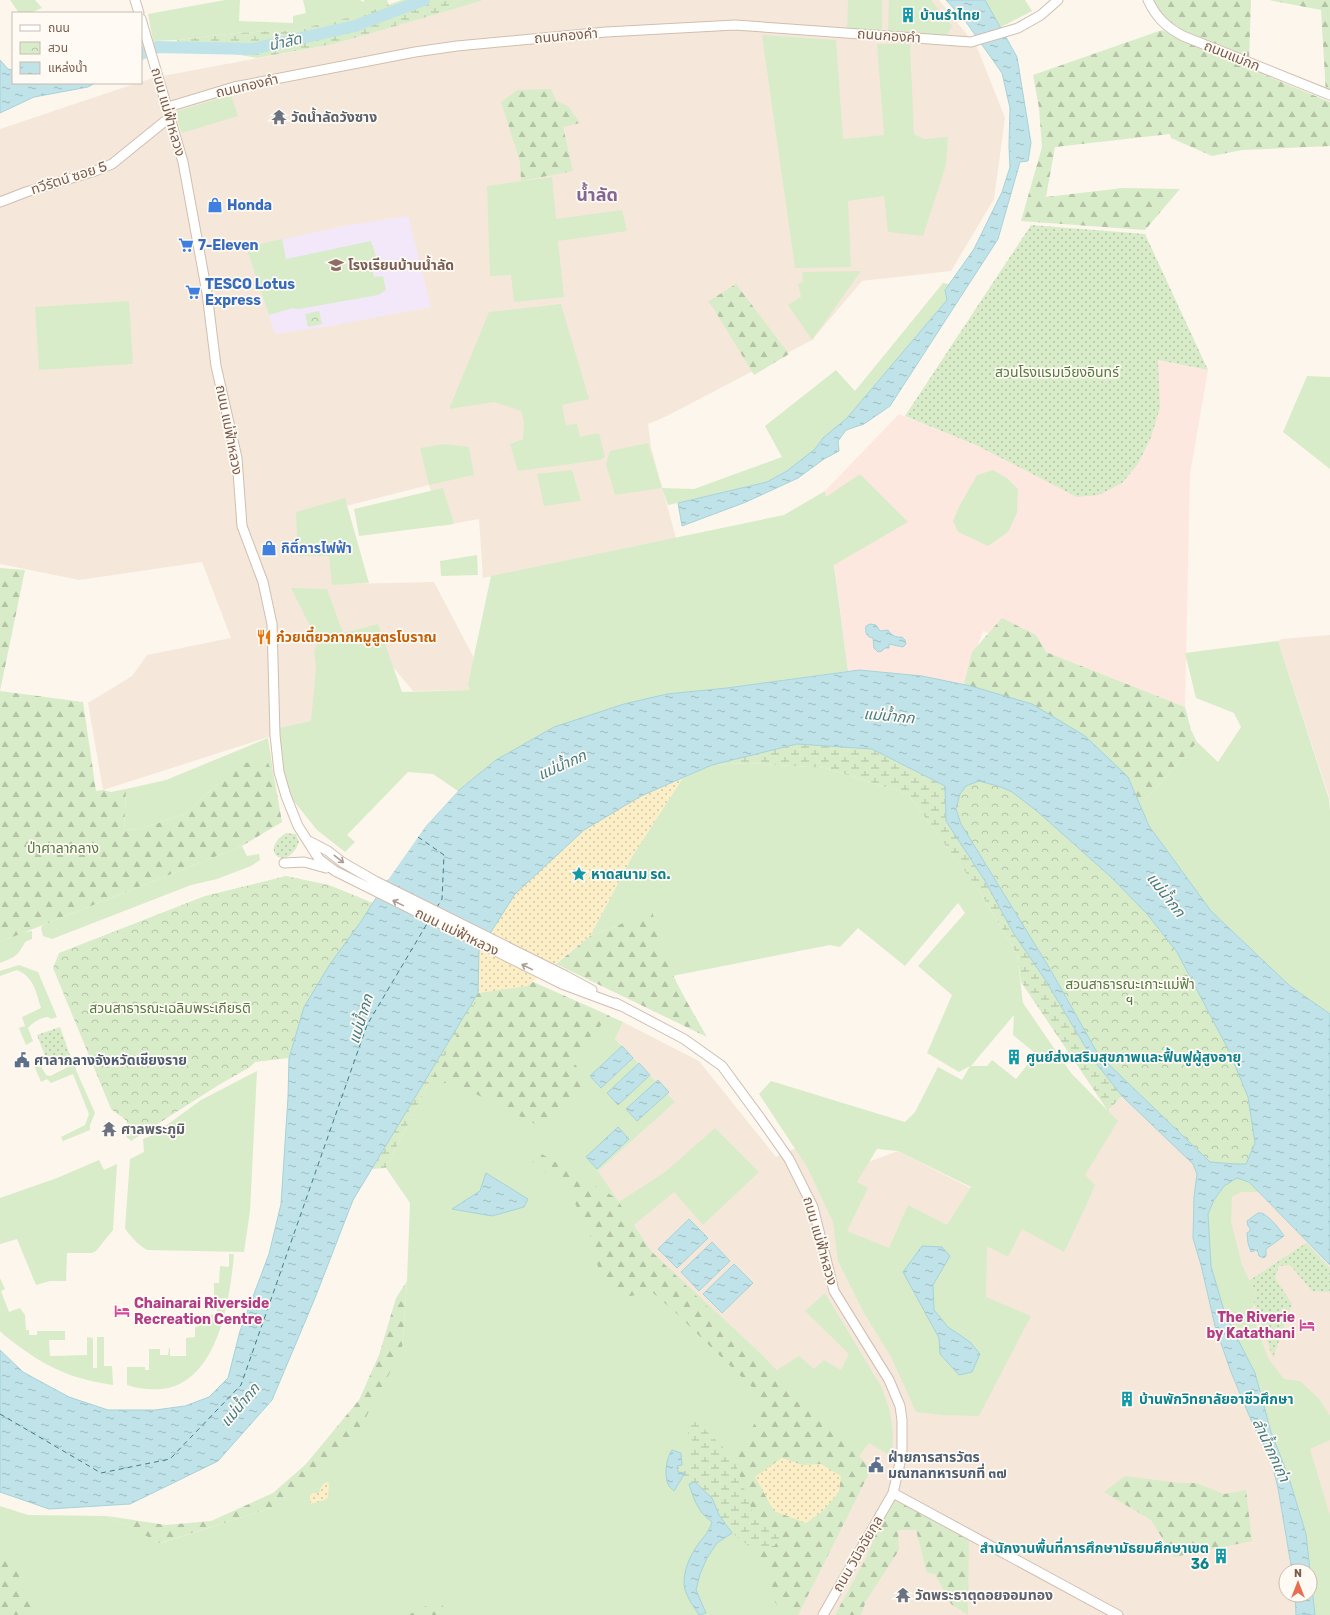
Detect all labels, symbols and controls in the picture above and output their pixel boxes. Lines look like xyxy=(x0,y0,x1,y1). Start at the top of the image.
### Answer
building icon: บ้านรำไทย xyxy=(899,6,917,24)
place label: บ้านรำไทย xyxy=(920,7,980,24)
legend xyxy=(12,12,142,84)
text: ถนน xyxy=(48,21,70,35)
street label: ถนนกองคำ xyxy=(533,25,599,47)
street label: ถนนกองคำ xyxy=(857,25,921,47)
water label: น้ำลัด xyxy=(266,27,304,54)
street label: ถนนแม่กก xyxy=(1201,37,1263,75)
text: สวน xyxy=(48,41,68,55)
text: แหล่งน้ำ xyxy=(48,59,87,75)
street label: ถนน แม่ฟ้าหลวง xyxy=(147,66,189,158)
street label: ถนนกองคำ xyxy=(214,71,280,101)
place label: วัดน้ำลัดวังซาง xyxy=(291,107,377,126)
temple icon: วัดน้ำลัดวังซาง xyxy=(270,108,288,126)
street label: ทวีรัตน์ ซอย 5 xyxy=(29,158,109,198)
district label: น้ำลัด xyxy=(576,182,618,206)
shop icon: Honda xyxy=(206,196,224,214)
place label: Honda xyxy=(227,197,272,214)
supermarket icon: 7-Eleven xyxy=(177,236,195,254)
place label: 7-Eleven xyxy=(198,237,259,254)
place label: โรงเรียนบ้านน้ำลัด xyxy=(348,255,454,274)
school or university icon: โรงเรียนบ้านน้ำลัด xyxy=(327,256,345,274)
place label: TESCO Lotus Express xyxy=(205,276,295,309)
supermarket icon: TESCO Lotus Express xyxy=(184,283,202,301)
park label: สวนโรงแรมเวียงอินทร์ xyxy=(995,364,1120,381)
street label: ถนน แม่ฟ้าหลวง xyxy=(212,384,246,476)
place label: กิติ์การไฟฟ้า xyxy=(281,538,352,557)
shop icon: กิติ์การไฟฟ้า xyxy=(260,539,278,557)
place label: ก๋วยเตี๋ยวกากหมูสูตรโบราณ xyxy=(276,626,437,647)
restaurant icon: ก๋วยเตี๋ยวกากหมูสูตรโบราณ xyxy=(255,628,273,646)
water label: แม่น้ำกก xyxy=(863,703,916,727)
water label: แม่น้ำกก xyxy=(534,744,590,784)
park label: ป่าศาลากลาง xyxy=(27,840,99,857)
one-way arrow xyxy=(333,855,344,864)
place icon: หาดสนาม รด. xyxy=(570,865,588,883)
place label: หาดสนาม รด. xyxy=(591,866,670,883)
water label: แม่น้ำกก xyxy=(1143,868,1191,921)
one-way arrow xyxy=(392,899,404,907)
street label: ถนน แม่ฟ้าหลวง xyxy=(412,904,502,960)
one-way arrow xyxy=(522,963,534,970)
park label: สวนสาธารณะเกาะแม่ฟ้า ฯ xyxy=(1065,976,1195,1009)
water label: แม่น้ำกก xyxy=(343,990,377,1046)
park label: สวนสาธารณะเฉลิมพระเกียรติ xyxy=(89,1000,251,1017)
place label: ศูนย์ส่งเสริมสุขภาพและฟื้นฟูผู้สูงอายุ xyxy=(1026,1047,1241,1067)
building icon: ศูนย์ส่งเสริมสุขภาพและฟื้นฟูผู้สูงอายุ xyxy=(1005,1048,1023,1066)
public building icon: ศาลากลางจังหวัดเชียงราย xyxy=(13,1051,31,1069)
place label: ศาลากลางจังหวัดเชียงราย xyxy=(34,1052,187,1069)
temple icon: ศาลพระภูมิ xyxy=(100,1120,118,1138)
place label: ศาลพระภูมิ xyxy=(121,1121,185,1139)
street label: ถนน แม่ฟ้าหลวง xyxy=(799,1195,841,1287)
place label: Chainarai Riverside Recreation Centre xyxy=(134,1295,269,1328)
hotel icon: Chainarai Riverside Recreation Centre xyxy=(113,1302,131,1320)
place label: The Riverie by Katathani xyxy=(1206,1309,1295,1342)
hotel icon: The Riverie by Katathani xyxy=(1298,1316,1316,1334)
water label: แม่น้ำกก xyxy=(215,1378,264,1430)
building icon: บ้านพักวิทยาลัยอาชีวศึกษา xyxy=(1118,1390,1136,1408)
place label: บ้านพักวิทยาลัยอาชีวศึกษา xyxy=(1139,1391,1294,1408)
water label: ลำน้ำกกเก่า xyxy=(1249,1415,1296,1485)
place label: ฝ่ายการสารวัตร มณฑลทหารบกที่ ๓๗ xyxy=(888,1449,1007,1482)
public building icon: ฝ่ายการสารวัตร มณฑลทหารบกที่ ๓๗ xyxy=(867,1456,885,1474)
street label: ถนน วินิจฉัยกุล xyxy=(829,1513,887,1595)
place label: สำนักงานพื้นที่การศึกษามัธยมศึกษาเขต 36 xyxy=(980,1537,1209,1573)
building icon: สำนักงานพื้นที่การศึกษามัธยมศึกษาเขต 36 xyxy=(1212,1547,1230,1565)
north arrow xyxy=(1278,1563,1318,1603)
text: N xyxy=(1294,1567,1302,1580)
temple icon: วัดพระธาตุดอยจอมทอง xyxy=(894,1586,912,1604)
place label: วัดพระธาตุดอยจอมทอง xyxy=(915,1587,1053,1604)

